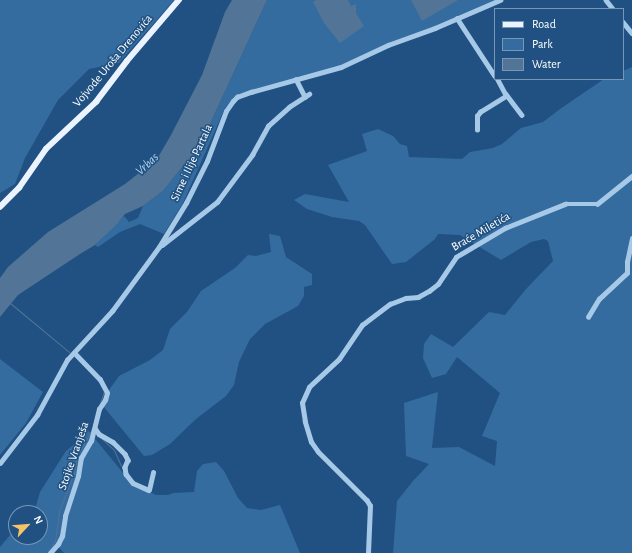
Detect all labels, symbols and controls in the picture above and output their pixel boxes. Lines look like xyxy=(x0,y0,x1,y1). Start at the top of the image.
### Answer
legend xyxy=(494,8,624,80)
street label: Vojvode Uroša Drenovića xyxy=(70,12,156,110)
text: Road xyxy=(532,18,556,30)
text: Park xyxy=(532,38,553,50)
text: Water xyxy=(532,58,561,70)
street label: Sime i Ilije Partala xyxy=(168,122,216,204)
water label: Vrbas xyxy=(133,150,163,180)
street label: Braće Miletića xyxy=(449,209,513,255)
street label: Stojke Vranješa xyxy=(56,420,92,492)
north arrow xyxy=(8,505,48,545)
text: N xyxy=(32,514,45,526)

